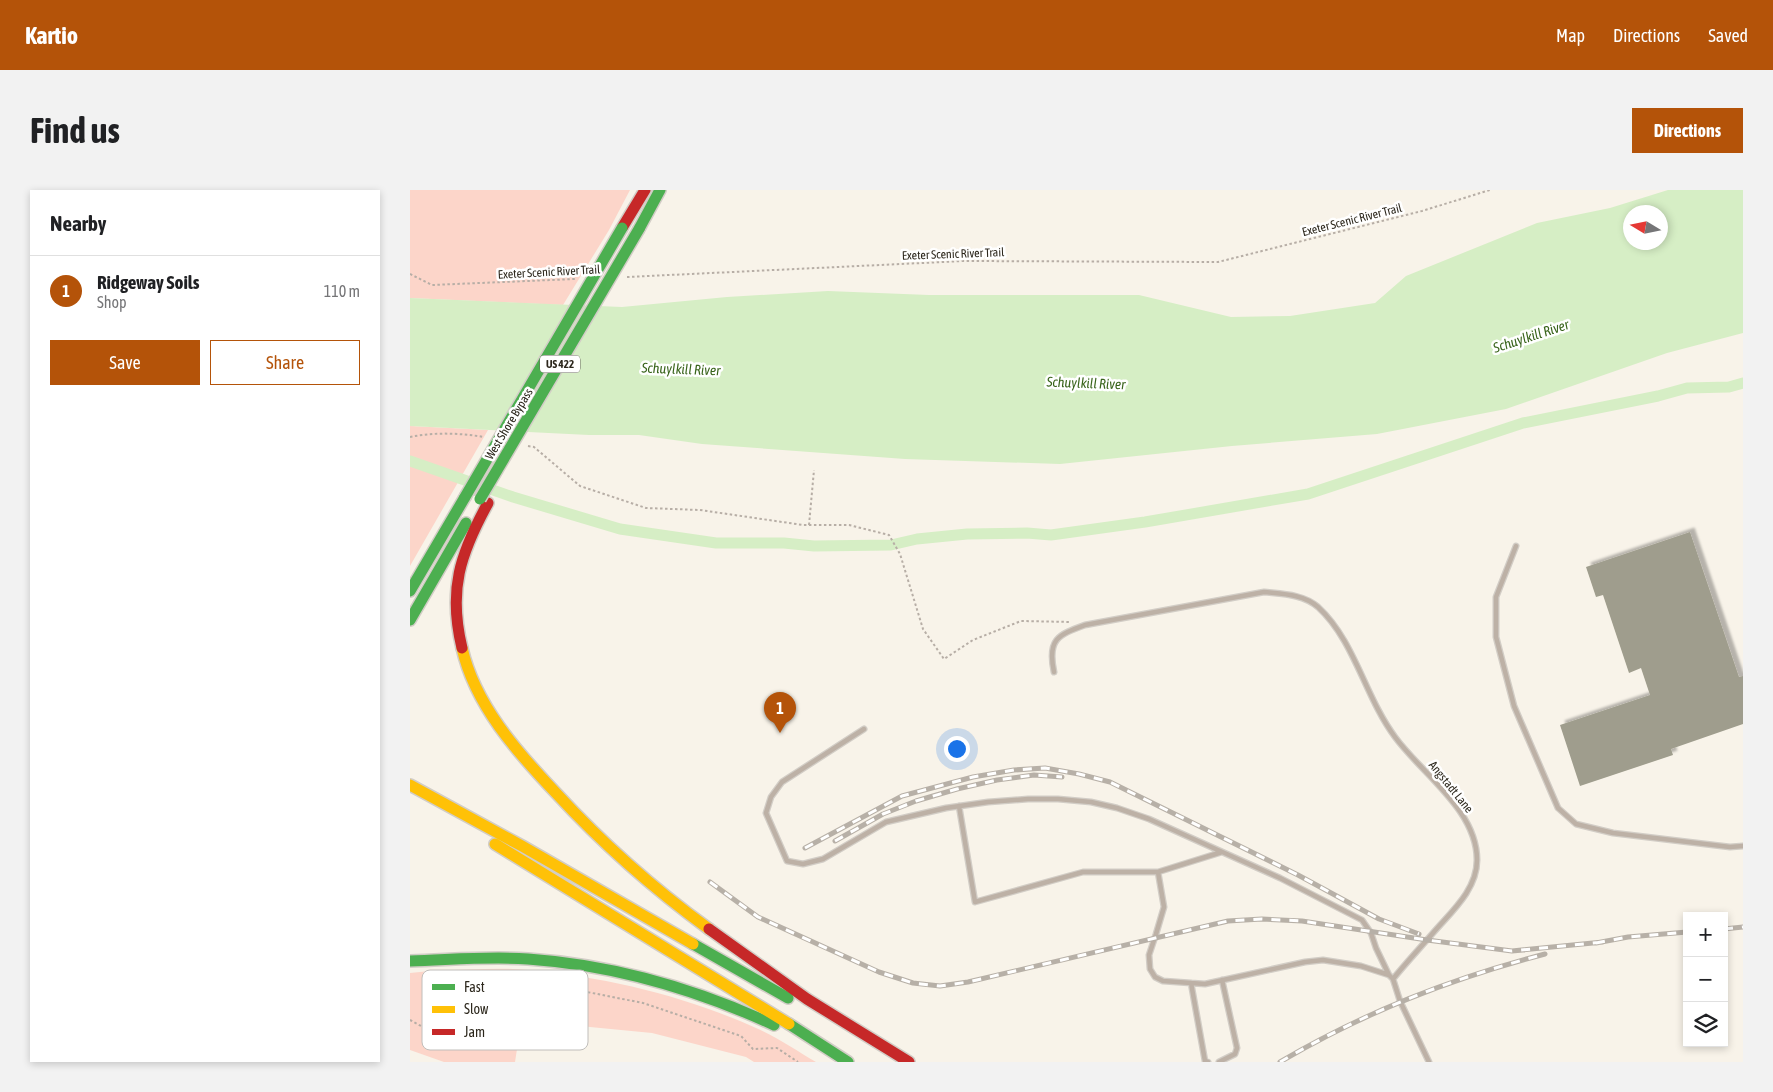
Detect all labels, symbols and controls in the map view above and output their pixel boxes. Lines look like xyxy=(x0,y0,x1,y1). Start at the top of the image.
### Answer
text: Kartio xyxy=(25,22,78,49)
text: Map xyxy=(1556,25,1585,46)
text: Directions xyxy=(1613,25,1680,46)
text: Saved xyxy=(1708,25,1748,46)
button: Directions xyxy=(1632,108,1743,153)
text: Find us xyxy=(30,110,120,150)
street label: Exeter Scenic River Trail xyxy=(1301,201,1404,239)
north arrow xyxy=(1623,205,1668,250)
text: Nearby xyxy=(50,211,106,235)
street label: Exeter Scenic River Trail xyxy=(902,245,1005,263)
street label: Exeter Scenic River Trail xyxy=(497,262,601,282)
text: Ridgeway Soils xyxy=(97,271,200,293)
text: 1 xyxy=(62,282,70,300)
text: 110 m xyxy=(324,282,360,300)
text: Shop xyxy=(97,293,127,311)
water label: Schuylkill River xyxy=(1490,316,1572,356)
button: Save xyxy=(50,340,200,385)
button: Share xyxy=(210,340,360,385)
road number: US 422 xyxy=(540,355,580,372)
water label: Schuylkill River xyxy=(640,360,721,378)
water label: Schuylkill River xyxy=(1045,374,1126,392)
street label: West Shore Bypass xyxy=(482,386,536,462)
pin: 1 xyxy=(764,692,796,733)
your location xyxy=(944,736,970,762)
street label: Angstadt Lane xyxy=(1426,758,1476,816)
map controls xyxy=(1683,912,1728,1047)
button: + xyxy=(1683,912,1728,957)
button: − xyxy=(1683,957,1728,1002)
legend xyxy=(422,970,588,1050)
text: Fast xyxy=(464,979,485,995)
text: Slow xyxy=(464,1001,489,1017)
button: layers xyxy=(1683,1002,1728,1047)
text: Jam xyxy=(464,1024,485,1040)

